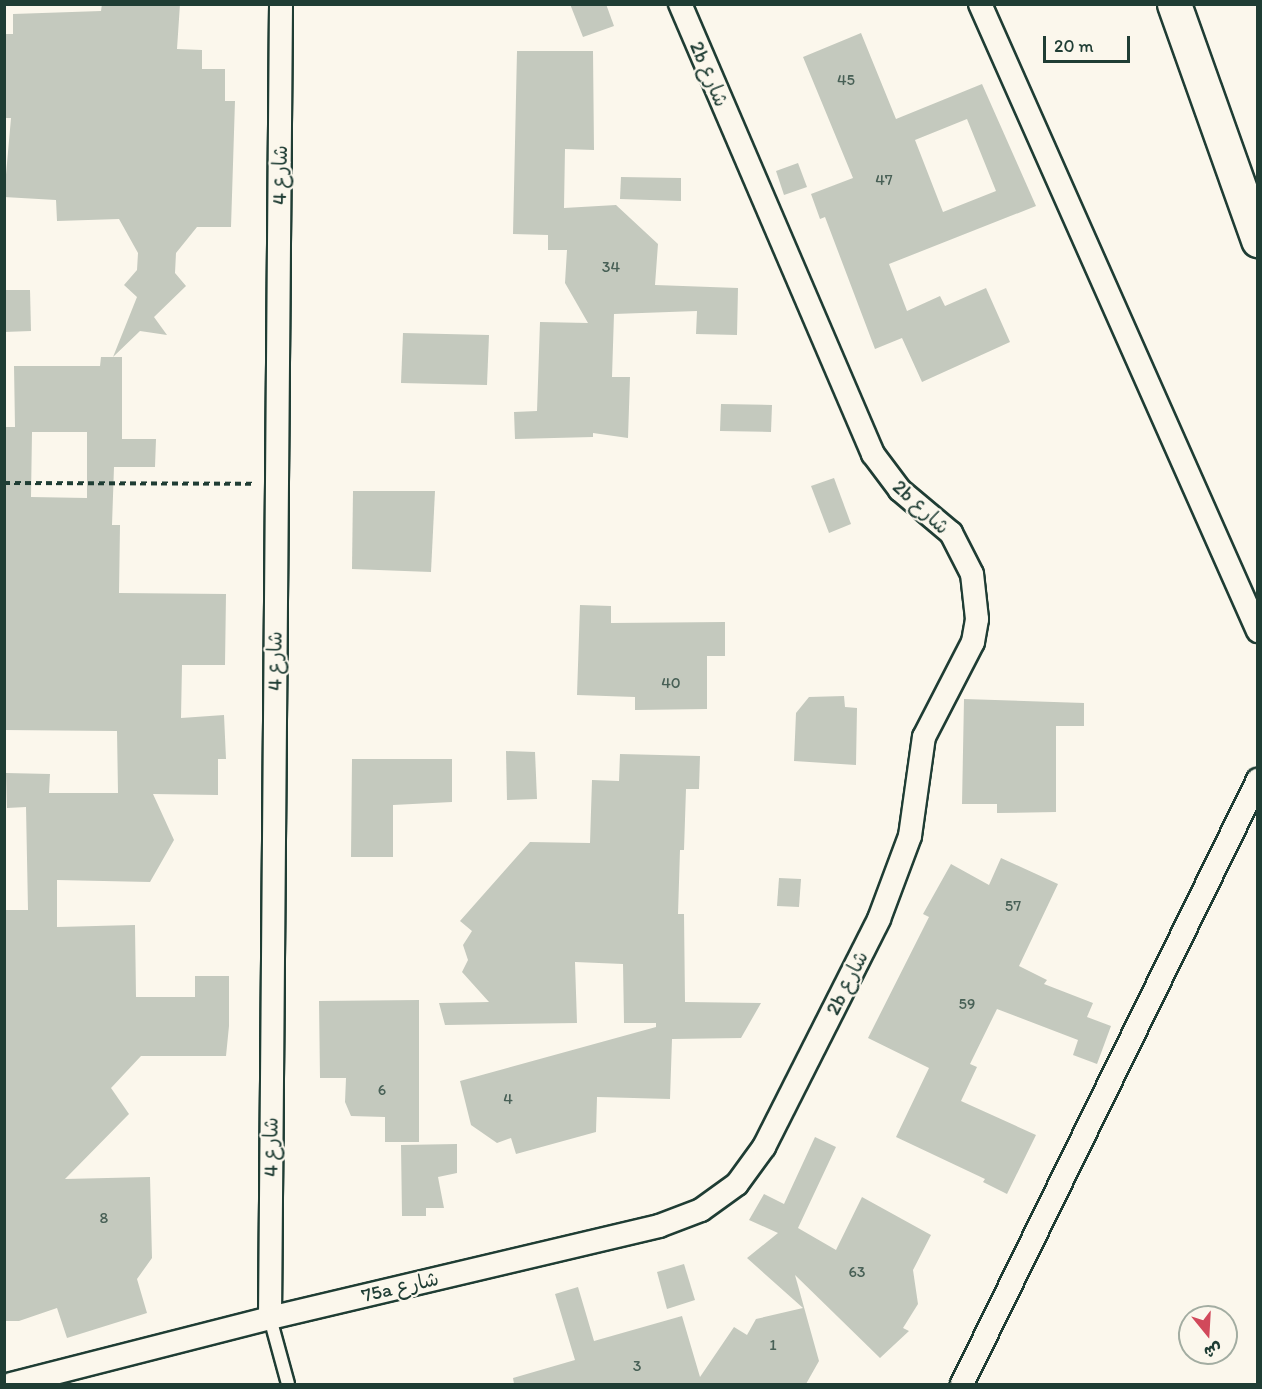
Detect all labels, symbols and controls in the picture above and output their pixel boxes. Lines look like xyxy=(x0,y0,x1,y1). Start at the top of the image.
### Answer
scale bar xyxy=(1046,24,1133,62)
text: 20 m xyxy=(1054,35,1094,57)
street label: 2b شارع xyxy=(685,38,733,110)
house number: 45 xyxy=(837,70,855,90)
street label: شارع 4 xyxy=(267,145,293,205)
house number: 47 xyxy=(875,170,893,190)
house number: 34 xyxy=(602,257,620,277)
street label: 2b شارع xyxy=(888,475,954,539)
street label: شارع 4 xyxy=(263,631,287,691)
house number: 40 xyxy=(661,673,681,693)
house number: 57 xyxy=(1005,896,1021,916)
street label: 2b شارع xyxy=(821,947,873,1019)
house number: 59 xyxy=(959,994,975,1014)
house number: 6 xyxy=(378,1080,386,1100)
house number: 4 xyxy=(503,1089,513,1109)
street label: شارع 4 xyxy=(259,1117,283,1177)
house number: 8 xyxy=(100,1208,108,1228)
house number: 63 xyxy=(848,1262,866,1282)
street label: 75a شارع xyxy=(359,1266,441,1308)
north arrow xyxy=(1178,1305,1238,1365)
house number: 1 xyxy=(769,1335,777,1355)
text: ش xyxy=(1202,1339,1224,1362)
house number: 3 xyxy=(633,1356,641,1376)

